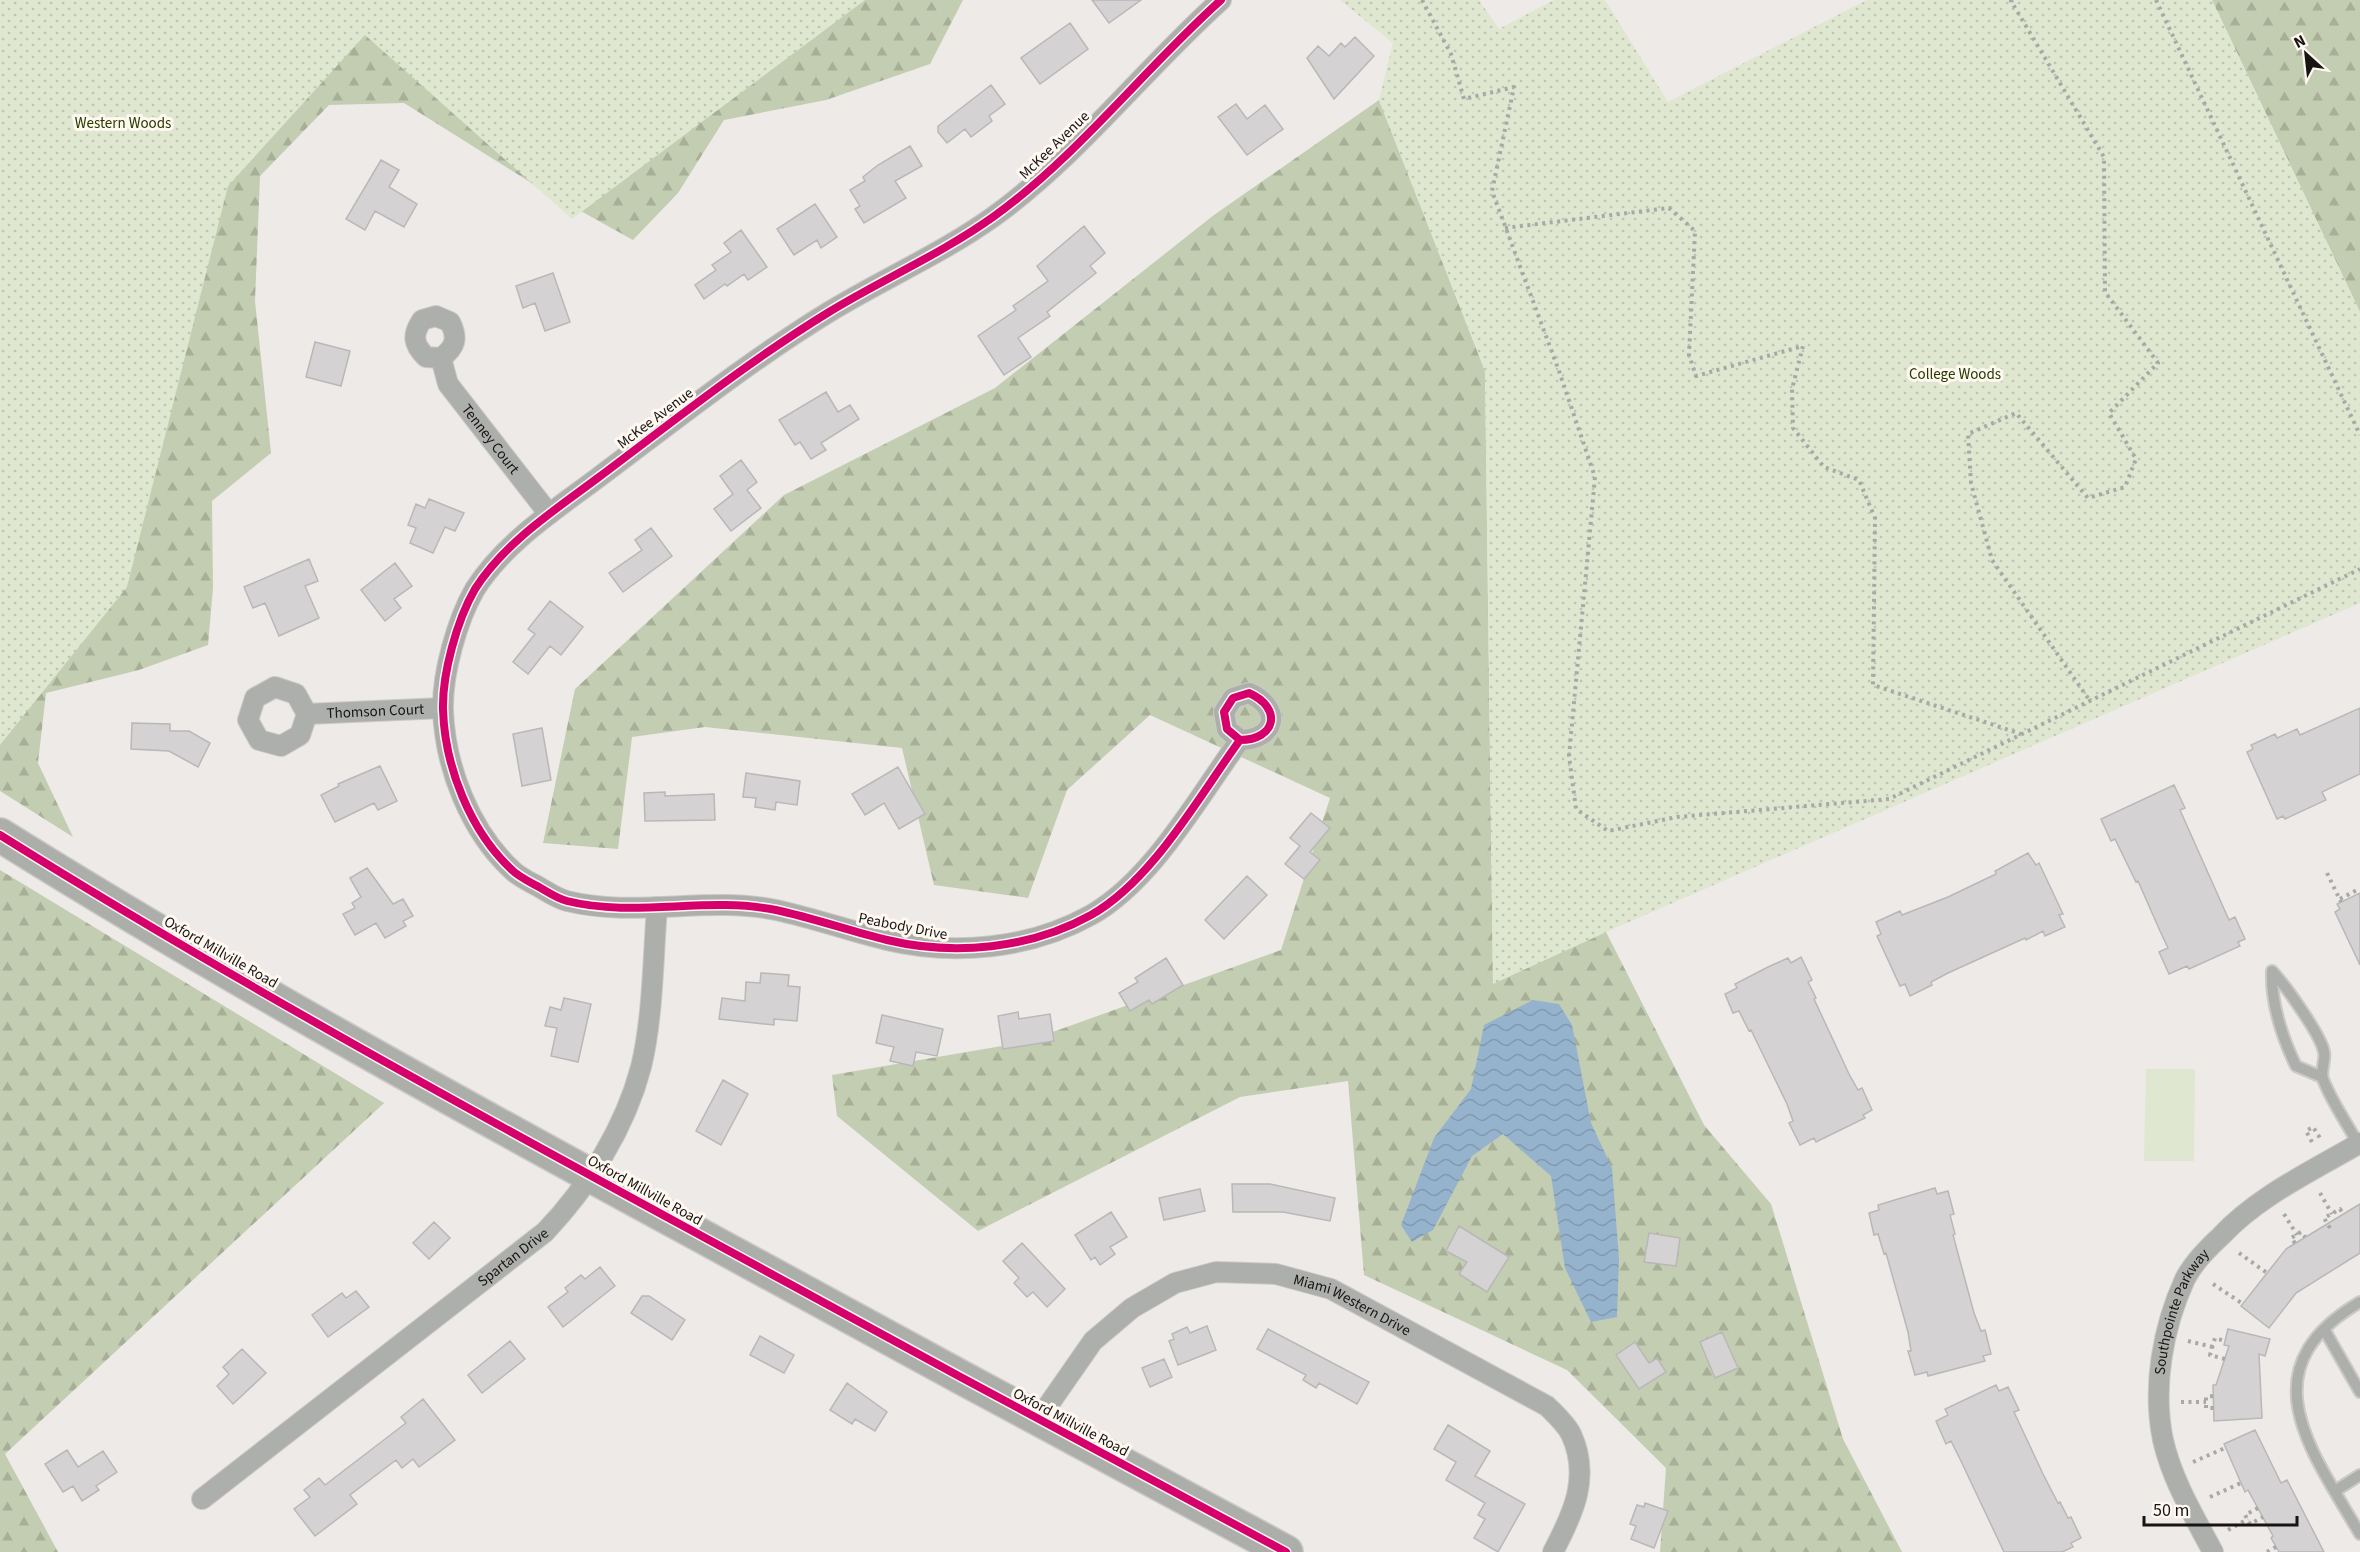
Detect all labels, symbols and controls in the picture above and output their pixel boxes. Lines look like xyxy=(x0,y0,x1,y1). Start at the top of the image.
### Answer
north arrow xyxy=(2276,24,2336,84)
text: N xyxy=(2290,29,2309,54)
street label: McKee Avenue xyxy=(1015,106,1094,184)
park label: Western Woods xyxy=(75,113,171,134)
park label: College Woods xyxy=(1909,364,2001,385)
street label: McKee Avenue xyxy=(613,383,698,454)
street label: Tenney Court xyxy=(456,400,524,479)
street label: Thomson Court xyxy=(326,699,425,724)
street label: Peabody Drive xyxy=(857,908,949,945)
street label: Oxford Millville Road xyxy=(160,911,282,994)
street label: Oxford Millville Road xyxy=(584,1150,706,1231)
street label: Spartan Drive xyxy=(473,1223,553,1292)
street label: Southpointe Parkway xyxy=(2150,1244,2214,1376)
street label: Miami Western Drive xyxy=(1291,1269,1414,1341)
street label: Oxford Millville Road xyxy=(1009,1383,1132,1462)
scale bar xyxy=(2144,1489,2297,1527)
text: 50 m xyxy=(2153,1498,2189,1523)

